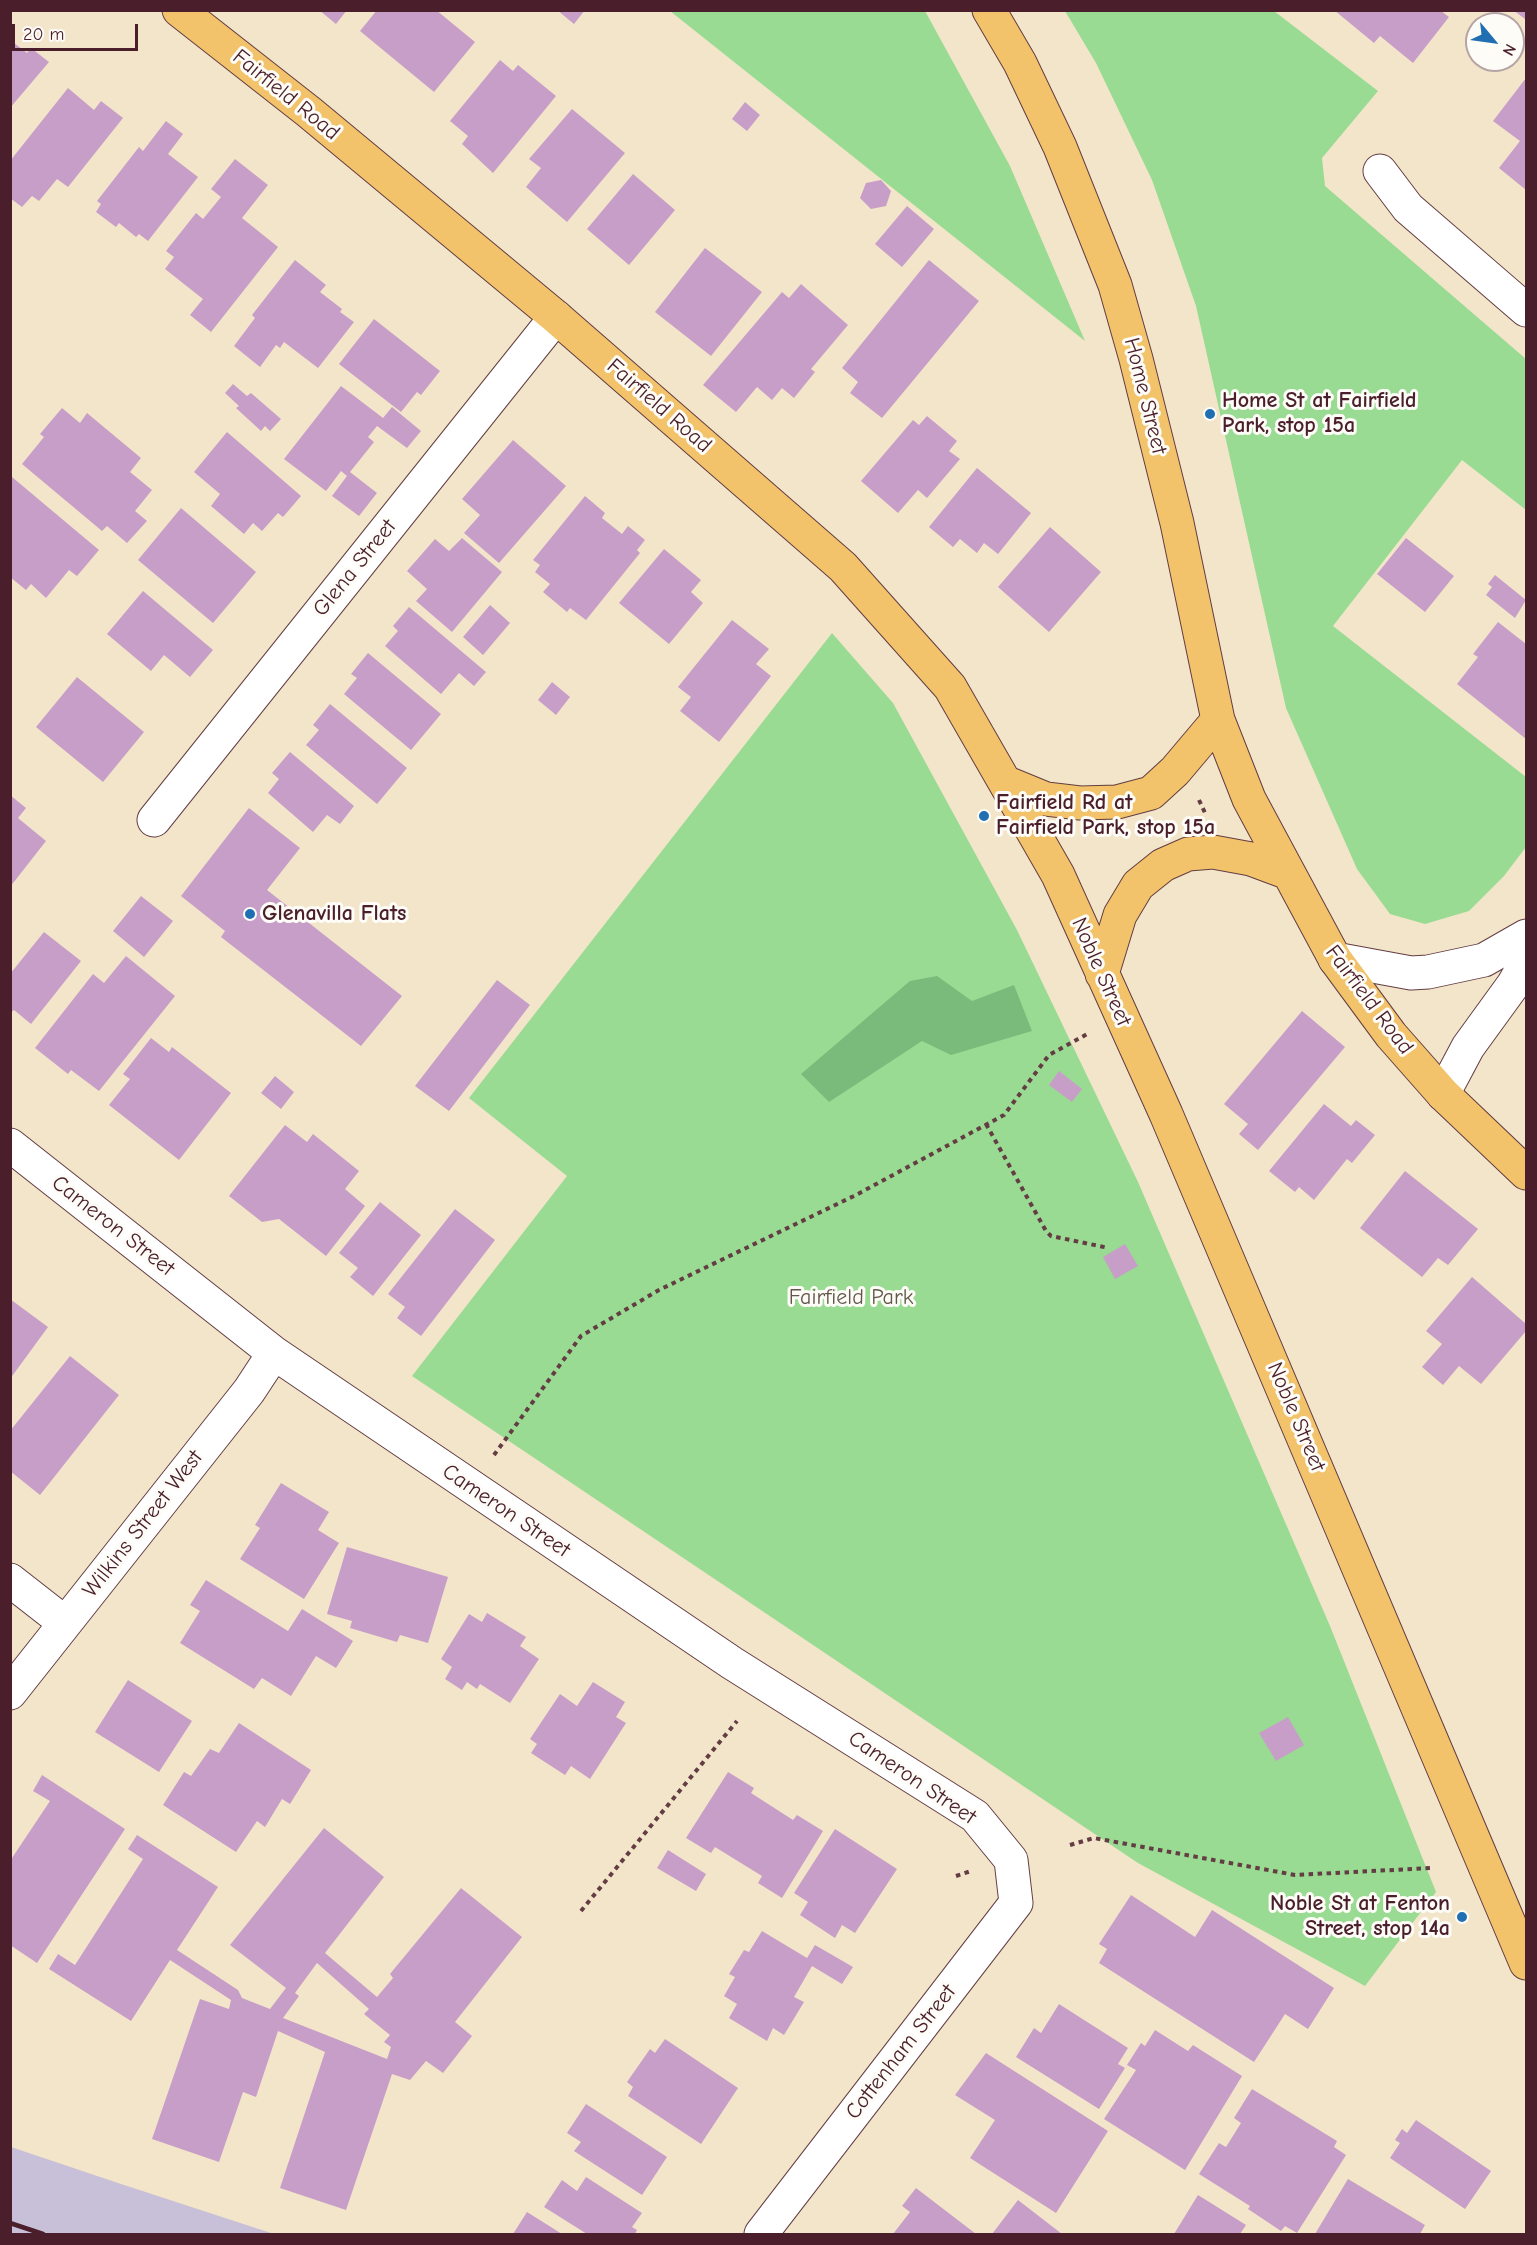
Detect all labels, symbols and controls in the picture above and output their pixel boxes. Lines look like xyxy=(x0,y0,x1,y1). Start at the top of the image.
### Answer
scale bar xyxy=(15,12,141,50)
north arrow xyxy=(1465,12,1525,72)
text: 20 m xyxy=(23,24,64,45)
text: N xyxy=(1499,41,1519,59)
street label: Fairfield Road xyxy=(227,44,345,146)
street label: Home Street xyxy=(1118,335,1172,457)
street label: Fairfield Road xyxy=(601,353,717,459)
place label: Home St at Fairfield Park, stop 15a xyxy=(1222,388,1417,440)
marker: Home St at Fairfield Park, stop 15a xyxy=(1203,407,1217,421)
street label: Glena Street xyxy=(308,514,402,622)
place label: Fairfield Rd at Fairfield Park, stop 15a xyxy=(996,790,1215,842)
marker: Fairfield Rd at Fairfield Park, stop 15a xyxy=(977,809,991,823)
place label: Glenavilla Flats xyxy=(262,901,406,927)
marker: Glenavilla Flats xyxy=(243,907,257,921)
street label: Noble Street xyxy=(1065,914,1137,1030)
street label: Fairfield Road xyxy=(1319,940,1419,1060)
street label: Cameron Street xyxy=(46,1170,180,1282)
park label: Fairfield Park xyxy=(789,1285,913,1311)
street label: Noble Street xyxy=(1261,1358,1331,1476)
street label: Wilkins Street West xyxy=(77,1445,209,1603)
street label: Cameron Street xyxy=(437,1458,575,1564)
street label: Cameron Street xyxy=(843,1725,981,1831)
place label: Noble St at Fenton Street, stop 14a xyxy=(1270,1891,1450,1942)
marker: Noble St at Fenton Street, stop 14a xyxy=(1455,1910,1469,1924)
street label: Cottenham Street xyxy=(840,1979,962,2125)

